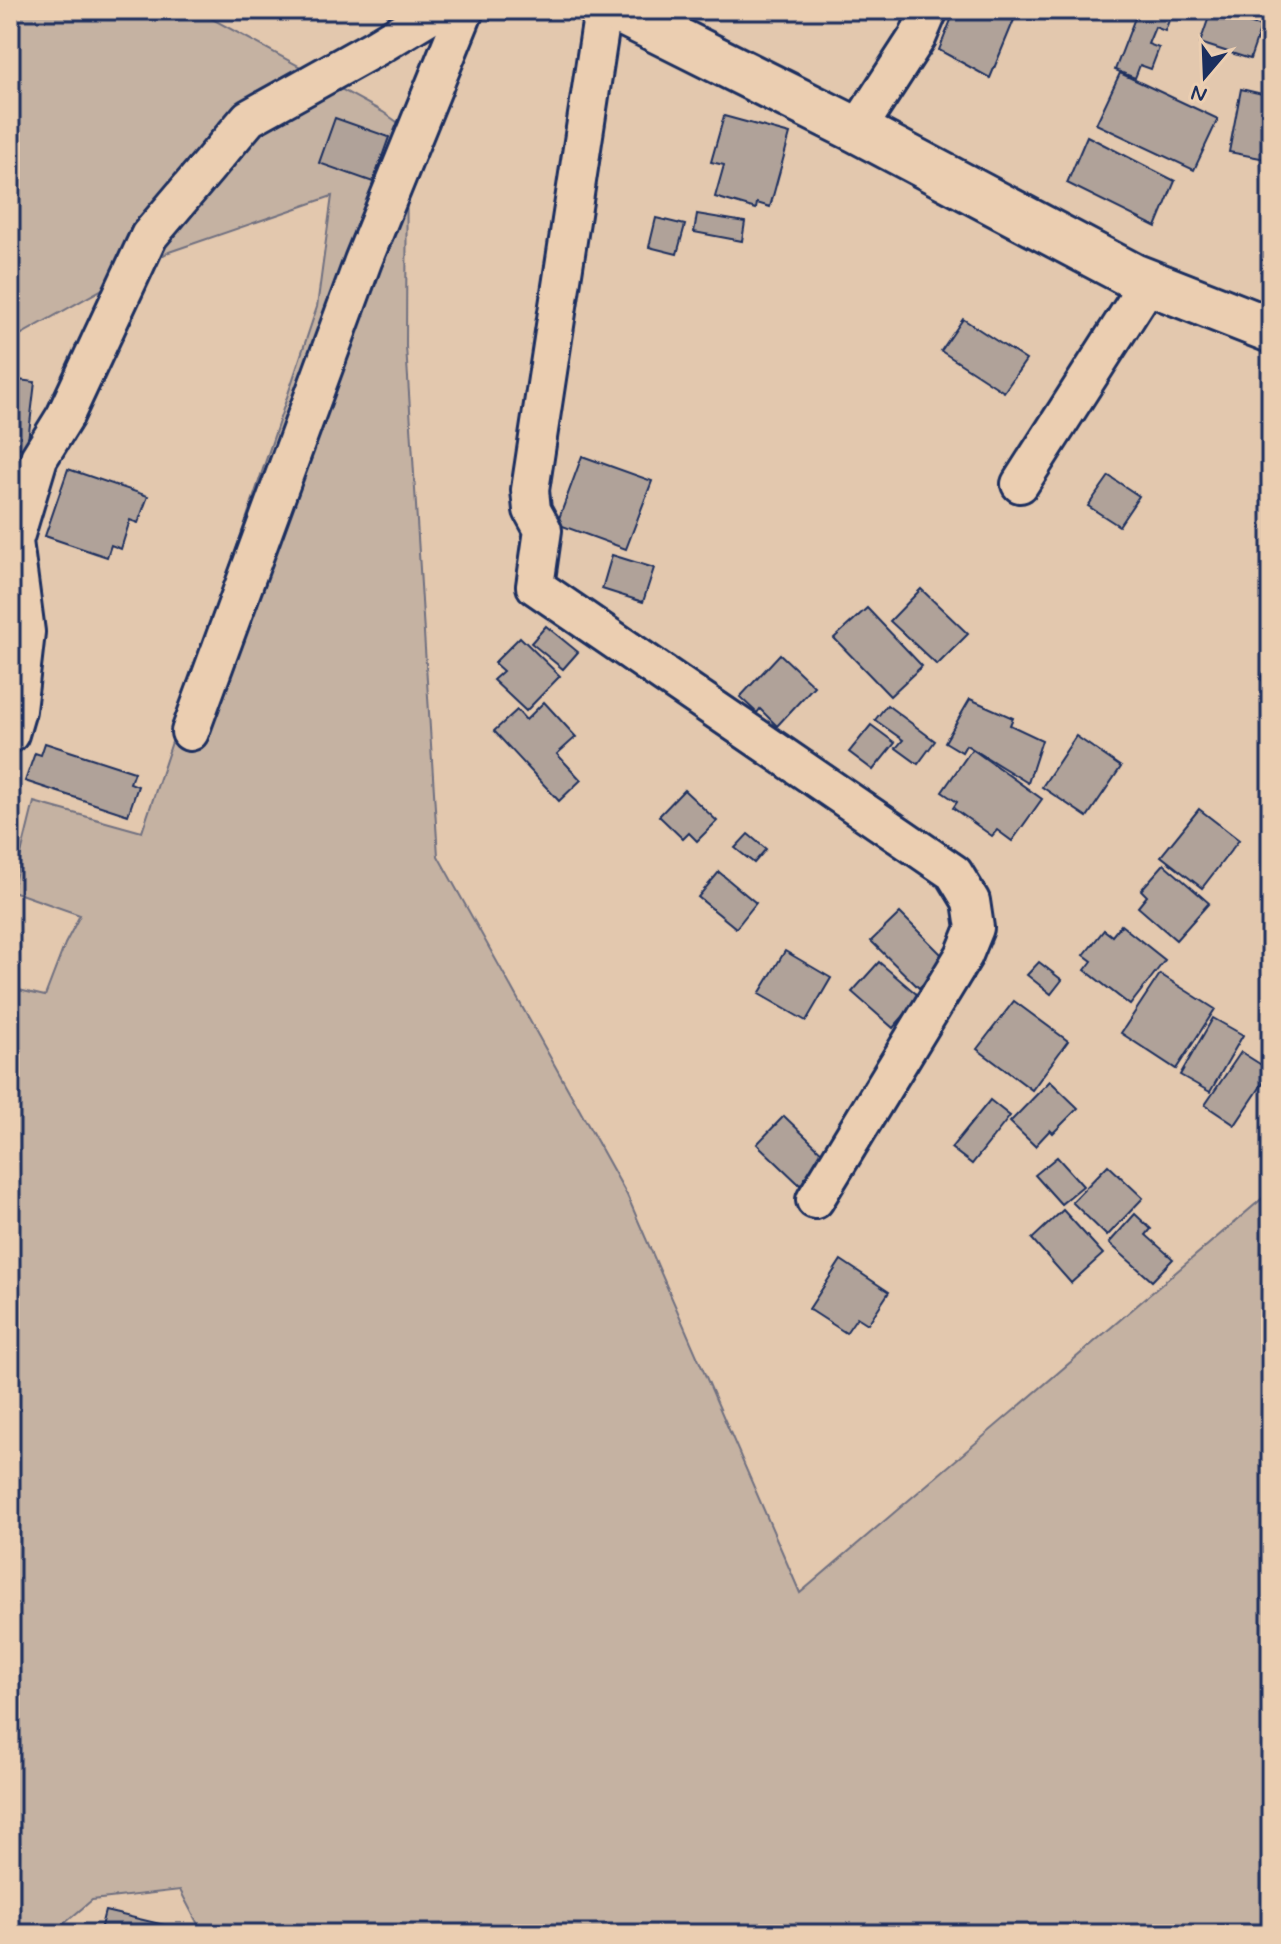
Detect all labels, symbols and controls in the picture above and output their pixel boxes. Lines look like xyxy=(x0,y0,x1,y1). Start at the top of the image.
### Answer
north arrow xyxy=(1165,36,1245,116)
text: N xyxy=(1188,77,1211,109)

